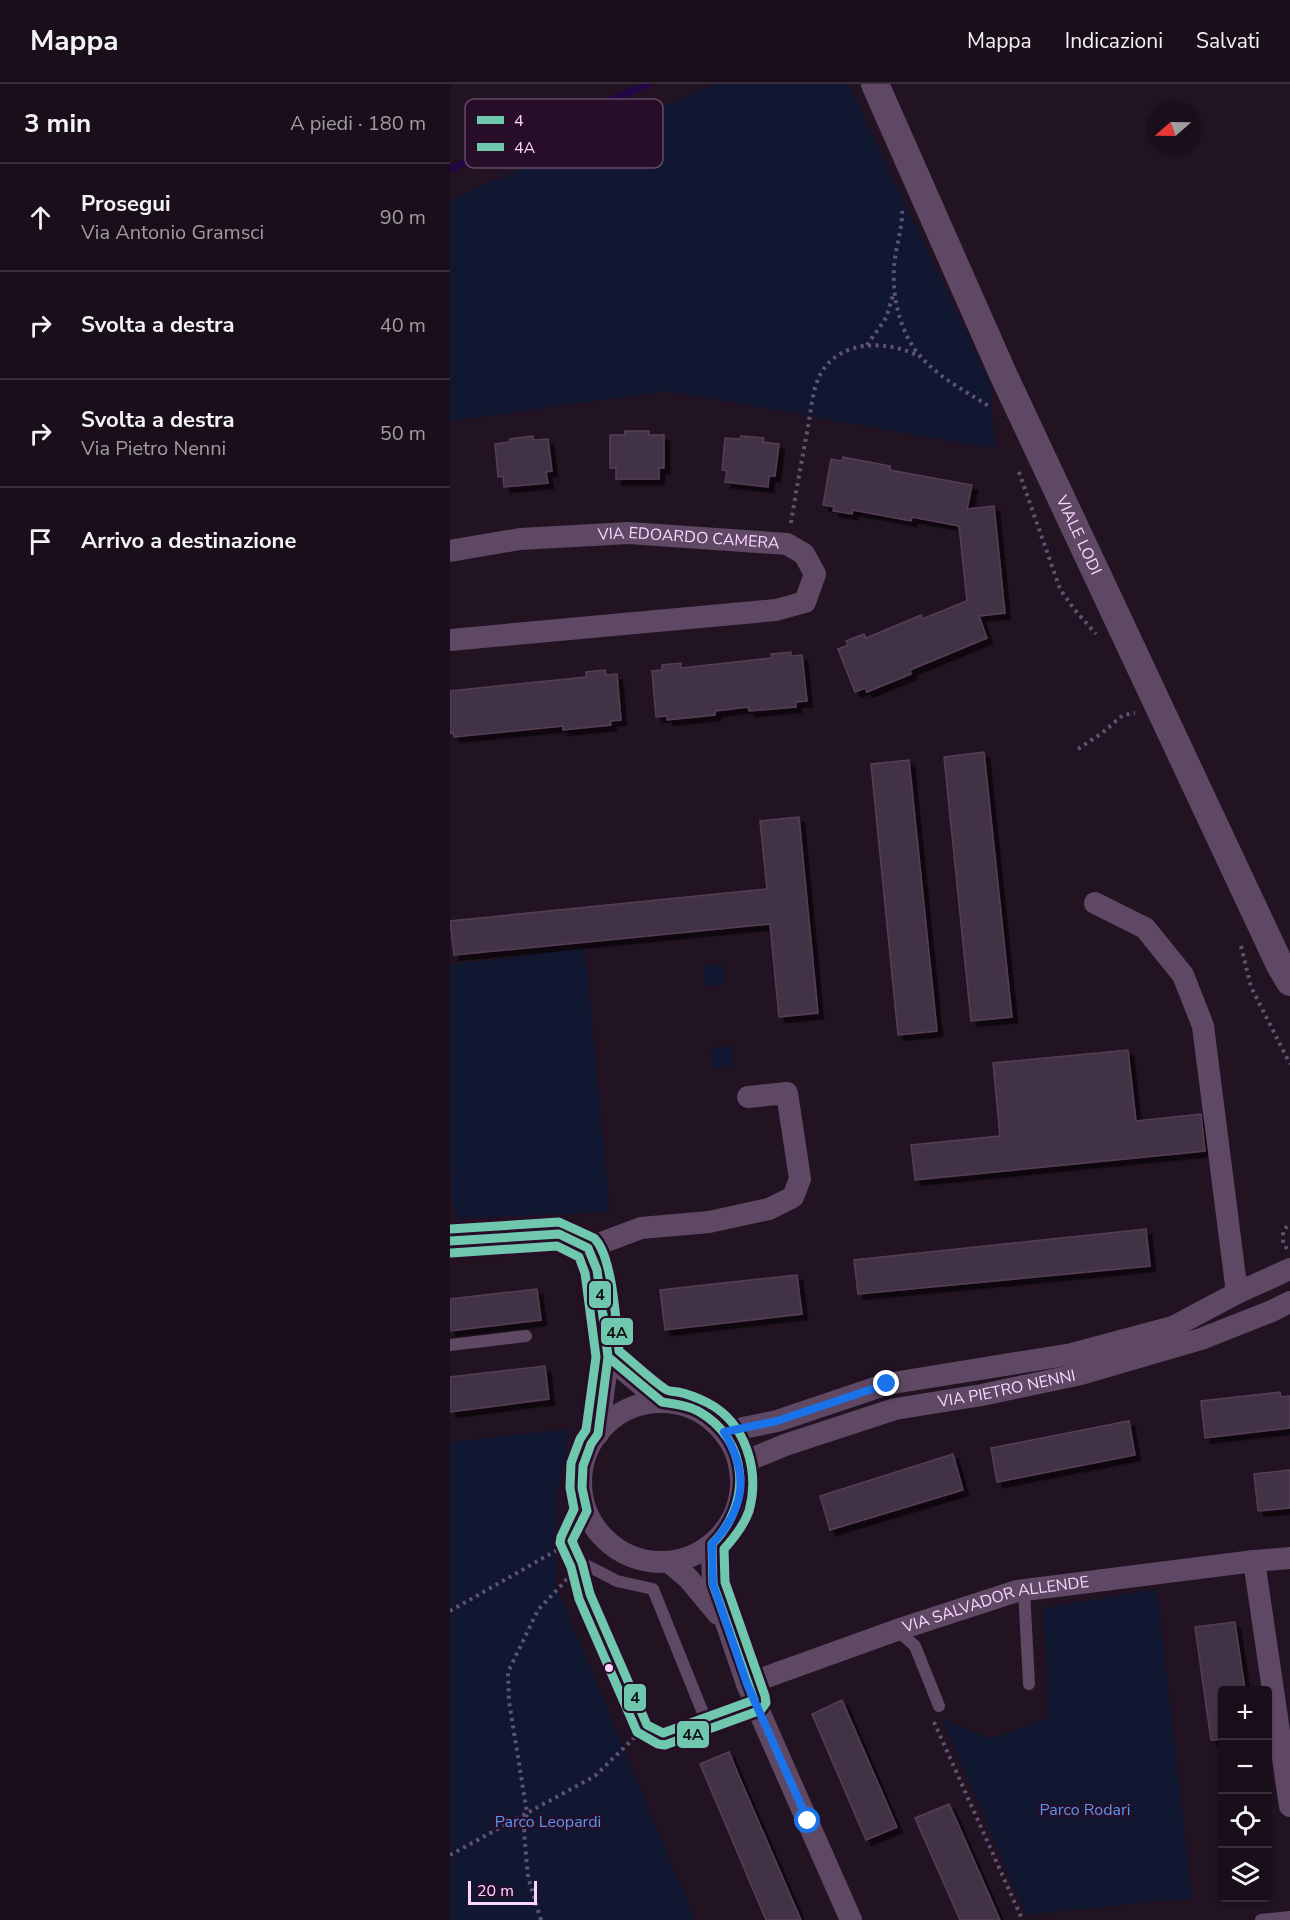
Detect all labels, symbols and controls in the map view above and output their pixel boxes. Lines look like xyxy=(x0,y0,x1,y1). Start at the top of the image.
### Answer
text: Mappa xyxy=(30,22,119,60)
text: Mappa xyxy=(967,27,1032,55)
text: Indicazioni xyxy=(1065,27,1163,55)
text: Salvati xyxy=(1196,27,1260,55)
legend xyxy=(465,99,663,168)
north arrow xyxy=(1146,102,1200,156)
text: 3 min xyxy=(24,106,91,141)
text: A piedi · 180 m xyxy=(290,110,426,137)
text: 4 xyxy=(514,110,524,132)
text: 4A xyxy=(514,137,536,159)
text: Prosegui xyxy=(81,189,171,219)
icon: ahead xyxy=(24,201,57,234)
text: 90 m xyxy=(380,204,426,231)
text: Via Antonio Gramsci xyxy=(81,219,264,246)
icon: right xyxy=(24,309,57,342)
text: Svolta a destra xyxy=(81,310,235,340)
text: 40 m xyxy=(380,312,426,339)
text: Svolta a destra xyxy=(81,405,235,435)
icon: right xyxy=(24,417,57,450)
text: 50 m xyxy=(380,420,426,447)
text: Via Pietro Nenni xyxy=(81,435,226,462)
street label: VIALE LODI xyxy=(1050,491,1107,578)
street label: VIA EDOARDO CAMERA xyxy=(596,522,781,554)
icon: arrive xyxy=(24,525,57,558)
text: Arrivo a destinazione xyxy=(81,526,296,556)
line badge: 4 xyxy=(588,1280,612,1309)
text: 4 xyxy=(595,1284,605,1306)
line badge: 4A xyxy=(600,1317,634,1346)
text: 4A xyxy=(606,1322,628,1344)
street label: VIA PIETRO NENNI xyxy=(935,1364,1078,1413)
route end xyxy=(873,1370,899,1396)
street label: VIA SALVADOR ALLENDE xyxy=(899,1571,1090,1639)
unlabelled marker xyxy=(603,1662,615,1674)
line badge: 4 xyxy=(623,1683,647,1712)
map controls xyxy=(1218,1686,1272,1902)
button: + xyxy=(1218,1686,1272,1740)
text: 4 xyxy=(630,1687,640,1709)
line badge: 4A xyxy=(676,1720,710,1749)
text: 4A xyxy=(682,1724,704,1746)
button: − xyxy=(1218,1740,1272,1794)
button: locate xyxy=(1218,1794,1272,1848)
park label: Parco Rodari xyxy=(1040,1799,1130,1821)
route start xyxy=(794,1807,820,1833)
park label: Parco Leopardi xyxy=(495,1811,601,1833)
button: layers xyxy=(1218,1848,1272,1902)
scale bar xyxy=(468,1878,537,1906)
text: 20 m xyxy=(477,1880,514,1902)

